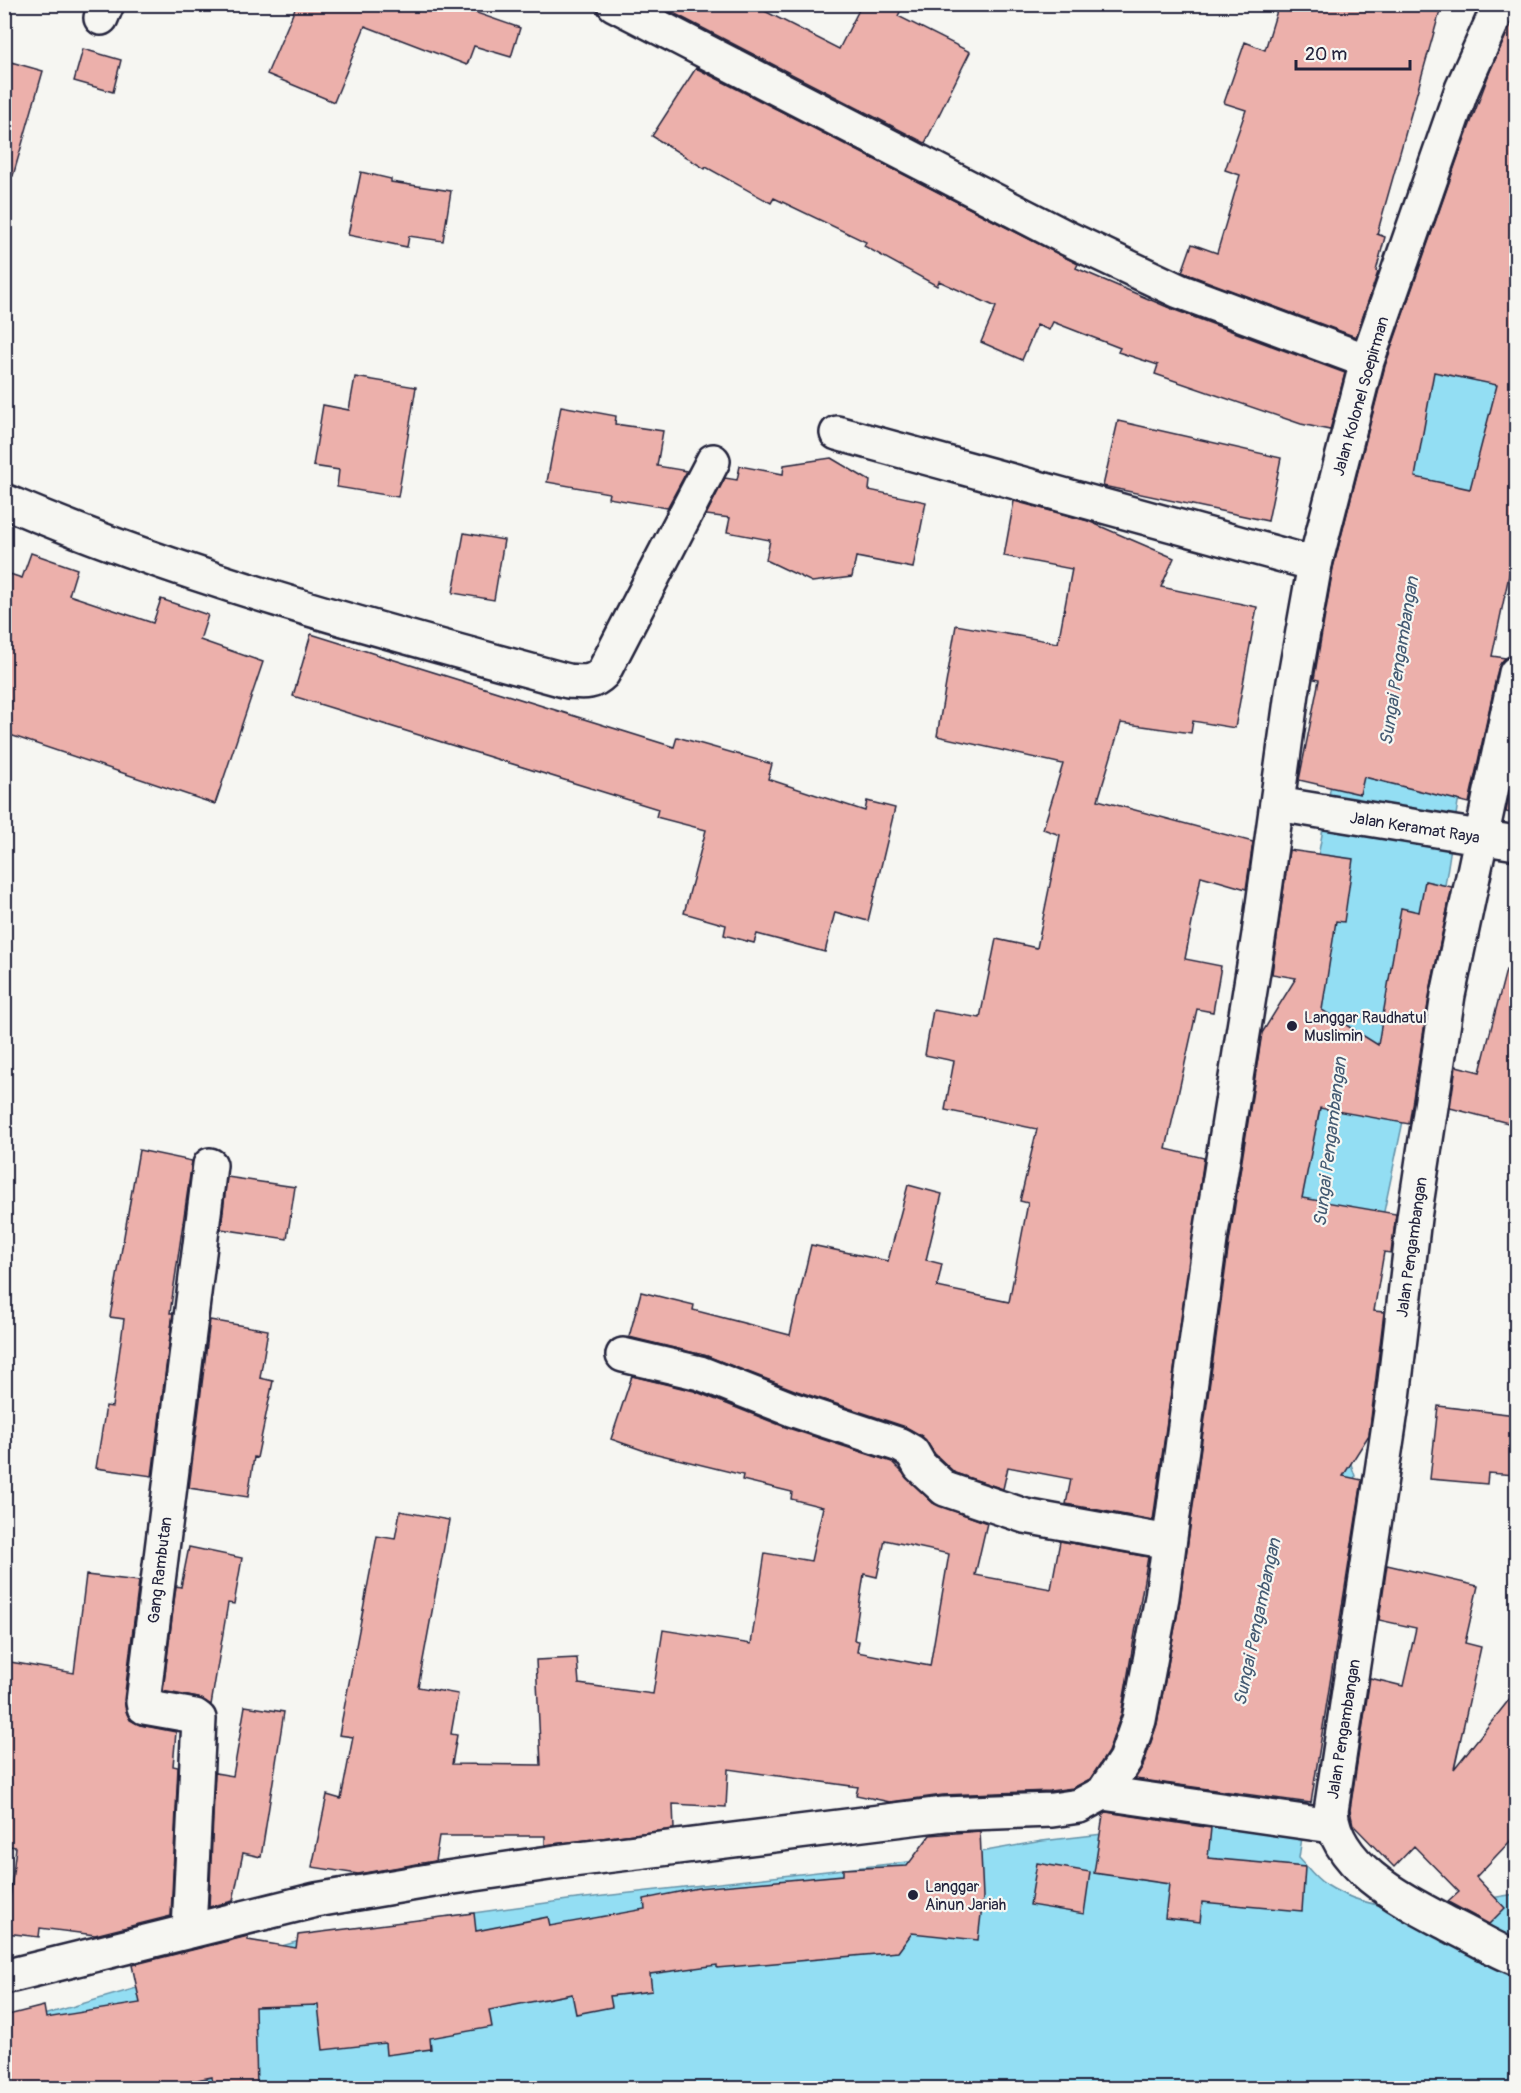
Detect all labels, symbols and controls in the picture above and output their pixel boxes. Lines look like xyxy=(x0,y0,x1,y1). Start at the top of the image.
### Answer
scale bar xyxy=(1296,33,1410,71)
text: 20 m xyxy=(1305,43,1347,66)
street label: Jalan Kolonel Soepirman xyxy=(1329,314,1393,478)
water label: Sungai Pengambangan xyxy=(1375,574,1424,747)
street label: Jalan Keramat Raya xyxy=(1349,808,1481,848)
place label: Langgar Raudhatul Muslimin xyxy=(1304,1008,1427,1046)
marker: Langgar Raudhatul Muslimin xyxy=(1285,1019,1299,1033)
water label: Sungai Pengambangan xyxy=(1309,1055,1352,1228)
street label: Jalan Pengambangan xyxy=(1392,1176,1432,1319)
street label: Gang Rambutan xyxy=(144,1516,176,1625)
water label: Sungai Pengambangan xyxy=(1229,1536,1287,1708)
street label: Jalan Pengambangan xyxy=(1323,1658,1365,1801)
place label: Langgar Ainun Jariah xyxy=(925,1877,1006,1915)
marker: Langgar Ainun Jariah xyxy=(906,1888,920,1902)

